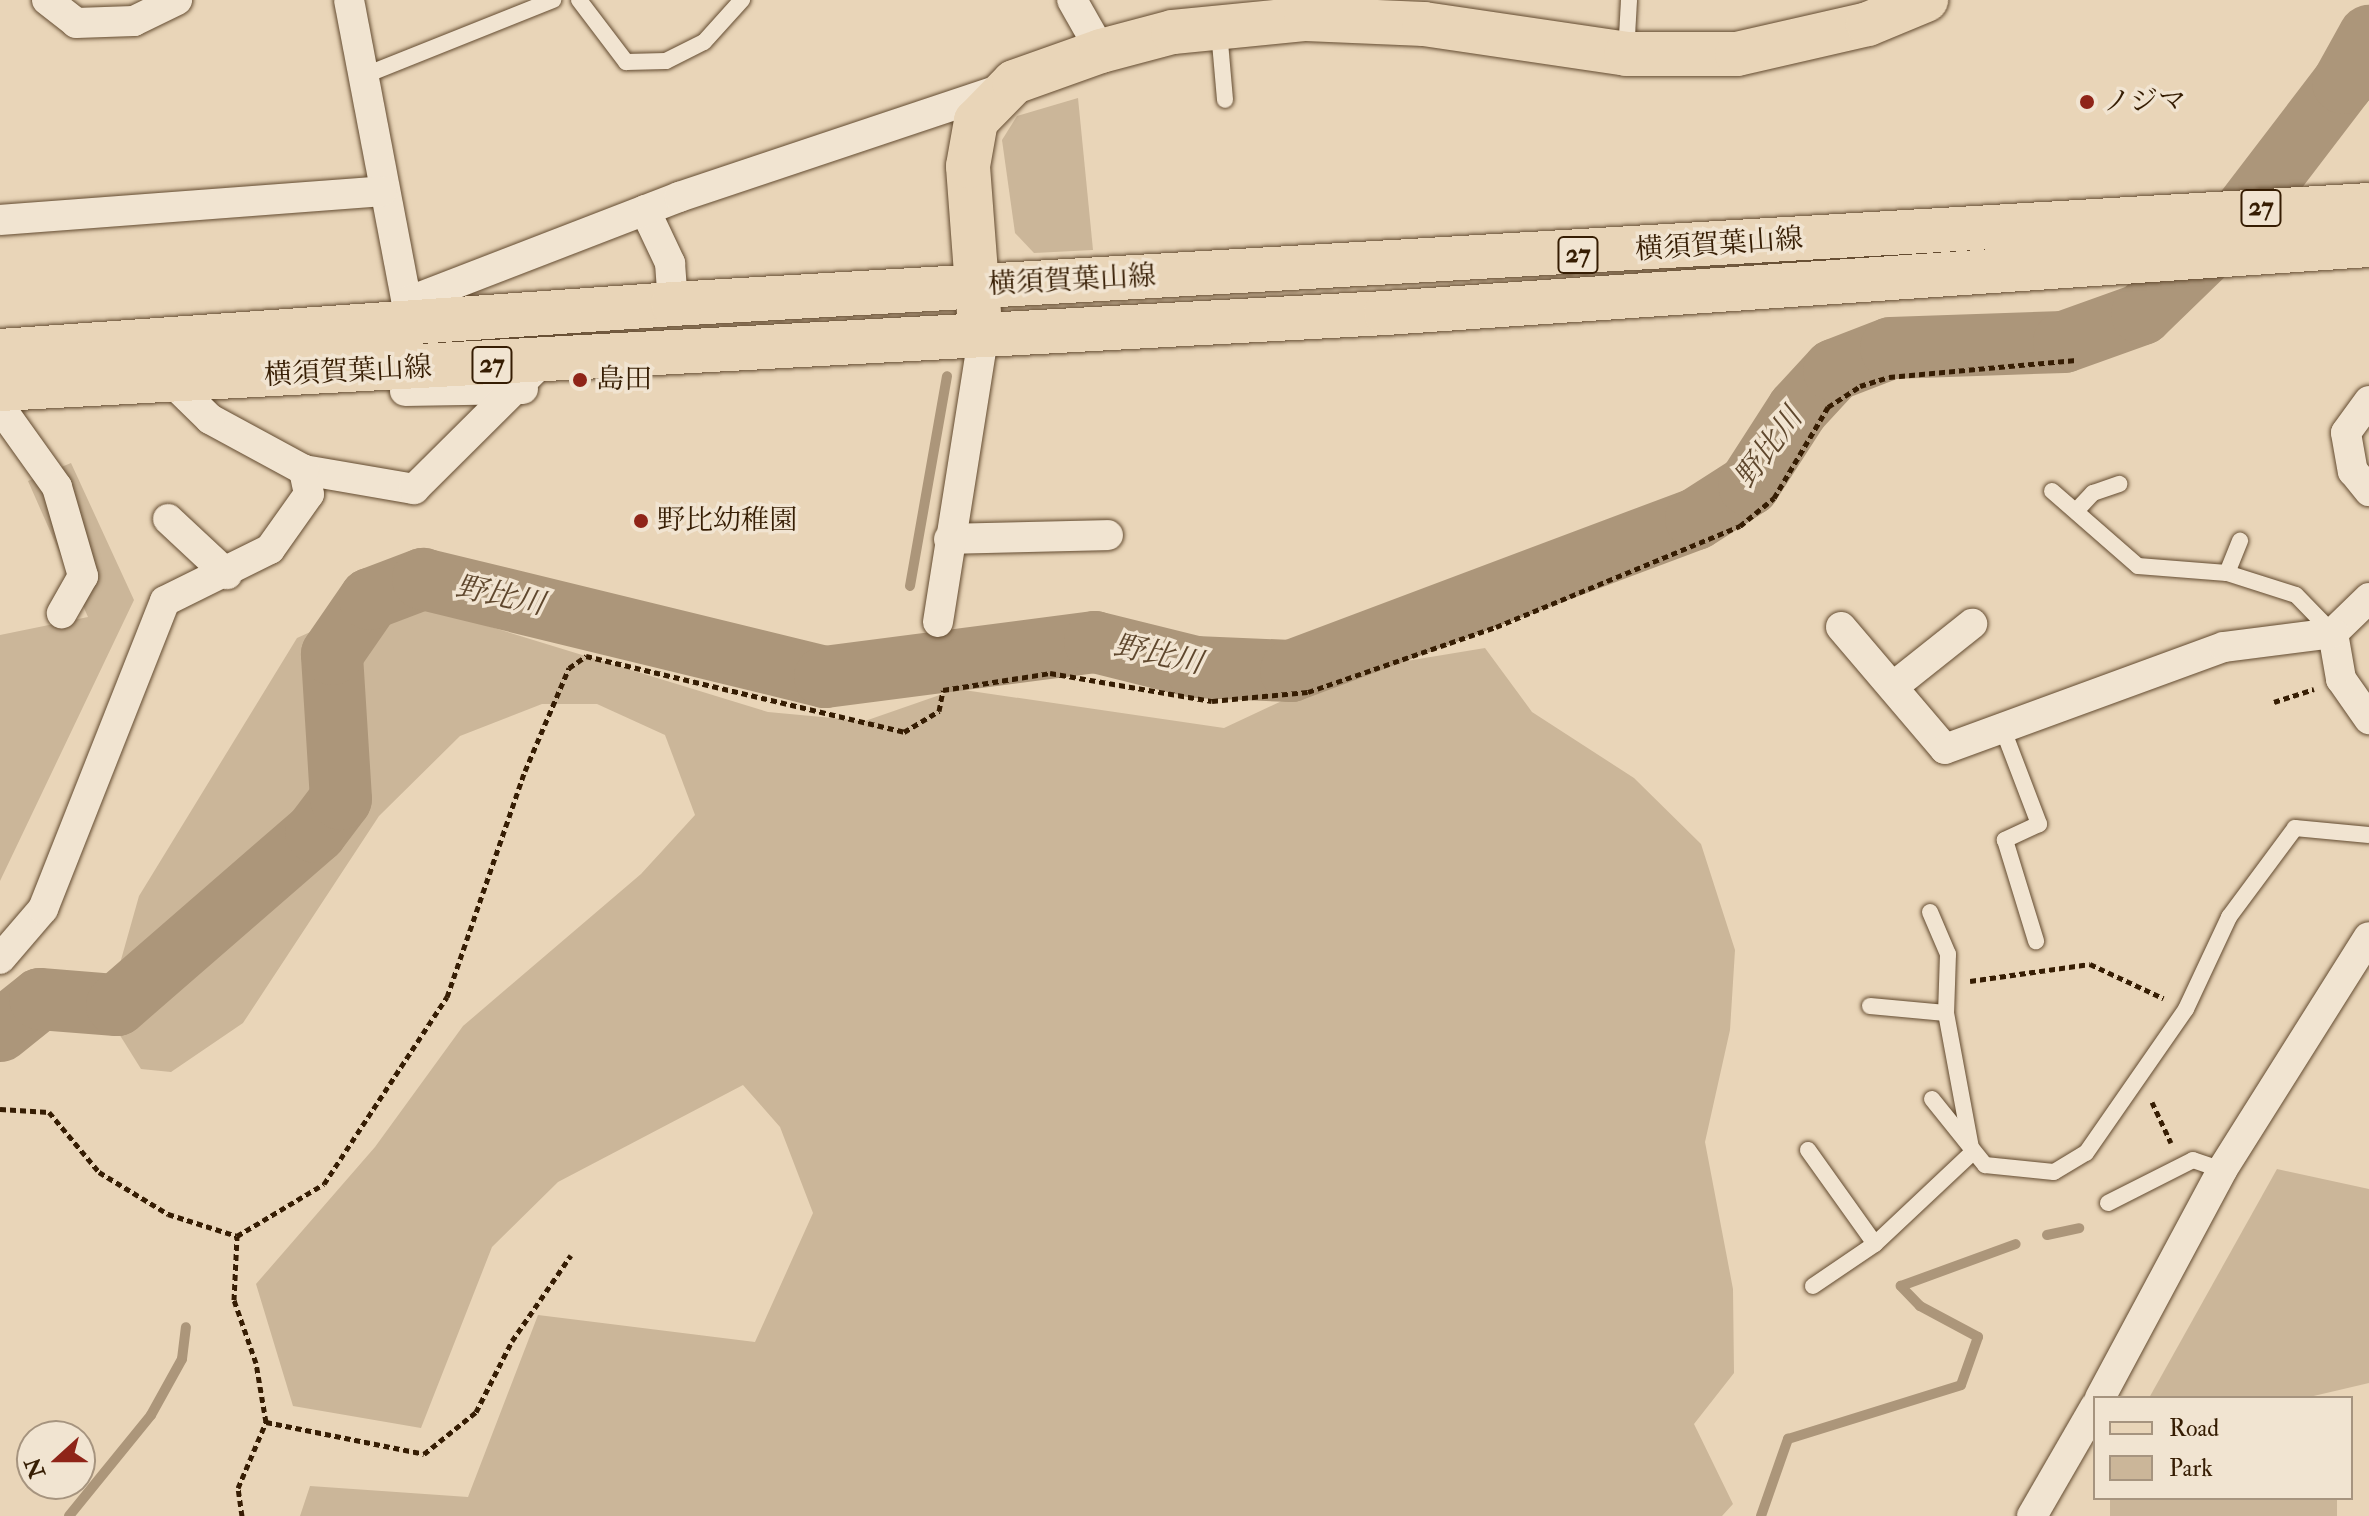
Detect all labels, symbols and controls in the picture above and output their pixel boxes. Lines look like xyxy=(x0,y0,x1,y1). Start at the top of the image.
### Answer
place label: ノジマ xyxy=(2103,85,2187,119)
marker: ノジマ xyxy=(2078,93,2096,111)
road number: 27 xyxy=(2239,186,2283,230)
street label: 横須賀葉山線 xyxy=(1634,222,1804,268)
road number: 27 xyxy=(1556,233,1600,277)
street label: 横須賀葉山線 xyxy=(987,260,1157,302)
road number: 27 xyxy=(470,343,514,387)
street label: 横須賀葉山線 xyxy=(263,351,433,393)
place label: 島田 xyxy=(596,363,652,397)
marker: 島田 xyxy=(571,371,589,389)
water label: 野比川 xyxy=(1728,401,1810,495)
place label: 野比幼稚園 xyxy=(657,504,797,538)
marker: 野比幼稚園 xyxy=(632,512,650,530)
water label: 野比川 xyxy=(452,569,548,623)
water label: 野比川 xyxy=(1110,628,1206,682)
legend xyxy=(2093,1396,2353,1500)
text: Road xyxy=(2169,1413,2219,1444)
north arrow xyxy=(16,1420,96,1500)
text: Park xyxy=(2169,1453,2213,1484)
text: N xyxy=(19,1454,52,1482)

